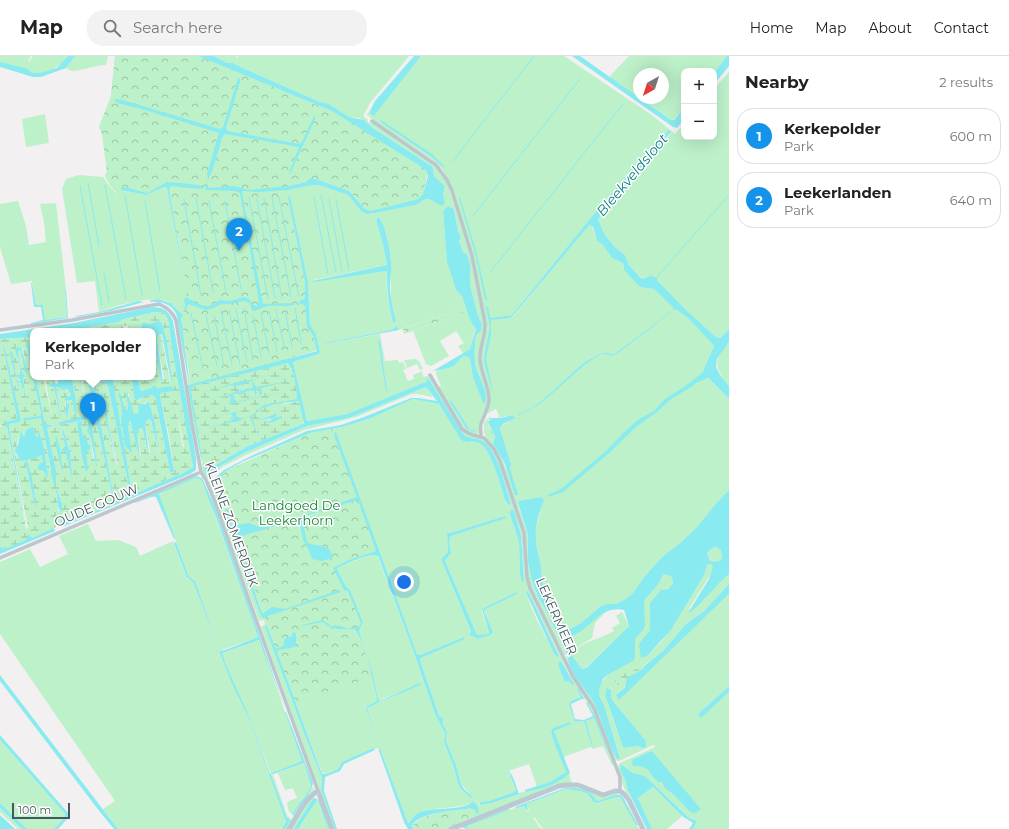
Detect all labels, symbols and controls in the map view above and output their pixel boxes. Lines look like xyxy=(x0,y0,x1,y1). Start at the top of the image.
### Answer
search box xyxy=(87,10,367,46)
text: Map xyxy=(20,16,63,39)
icon: search xyxy=(101,17,123,39)
text: Search here xyxy=(133,18,222,37)
text: Home xyxy=(750,19,793,37)
text: Map xyxy=(815,19,846,37)
text: About xyxy=(868,19,912,37)
text: Contact xyxy=(934,19,989,37)
north arrow xyxy=(633,68,669,104)
map controls xyxy=(681,68,717,140)
button: + xyxy=(681,68,717,104)
text: Nearby xyxy=(745,72,809,92)
text: 2 results xyxy=(939,74,993,90)
button: − xyxy=(681,104,717,140)
text: Kerkepolder xyxy=(784,119,881,138)
text: 1 xyxy=(756,128,762,144)
text: 600 m xyxy=(950,128,992,144)
water label: Bleekveldsloot xyxy=(592,130,672,220)
text: Park xyxy=(784,138,814,154)
text: Leekerlanden xyxy=(784,183,892,202)
text: 2 xyxy=(755,192,763,208)
text: 640 m xyxy=(950,192,992,208)
text: Park xyxy=(784,202,814,218)
pin: 2 xyxy=(226,218,252,251)
popup xyxy=(30,328,156,380)
text: Kerkepolder xyxy=(45,337,141,356)
text: Park xyxy=(45,356,74,372)
pin: 1 xyxy=(80,393,106,426)
street label: KLEINE ZOMERDIJK xyxy=(202,459,262,590)
street label: OUDE GOUW xyxy=(52,480,140,530)
park label: Landgoed De Leekerhorn xyxy=(252,497,340,528)
your location xyxy=(394,572,414,592)
street label: LEKERMEER xyxy=(533,575,581,657)
scale bar xyxy=(12,801,70,820)
text: 100 m xyxy=(18,803,51,817)

